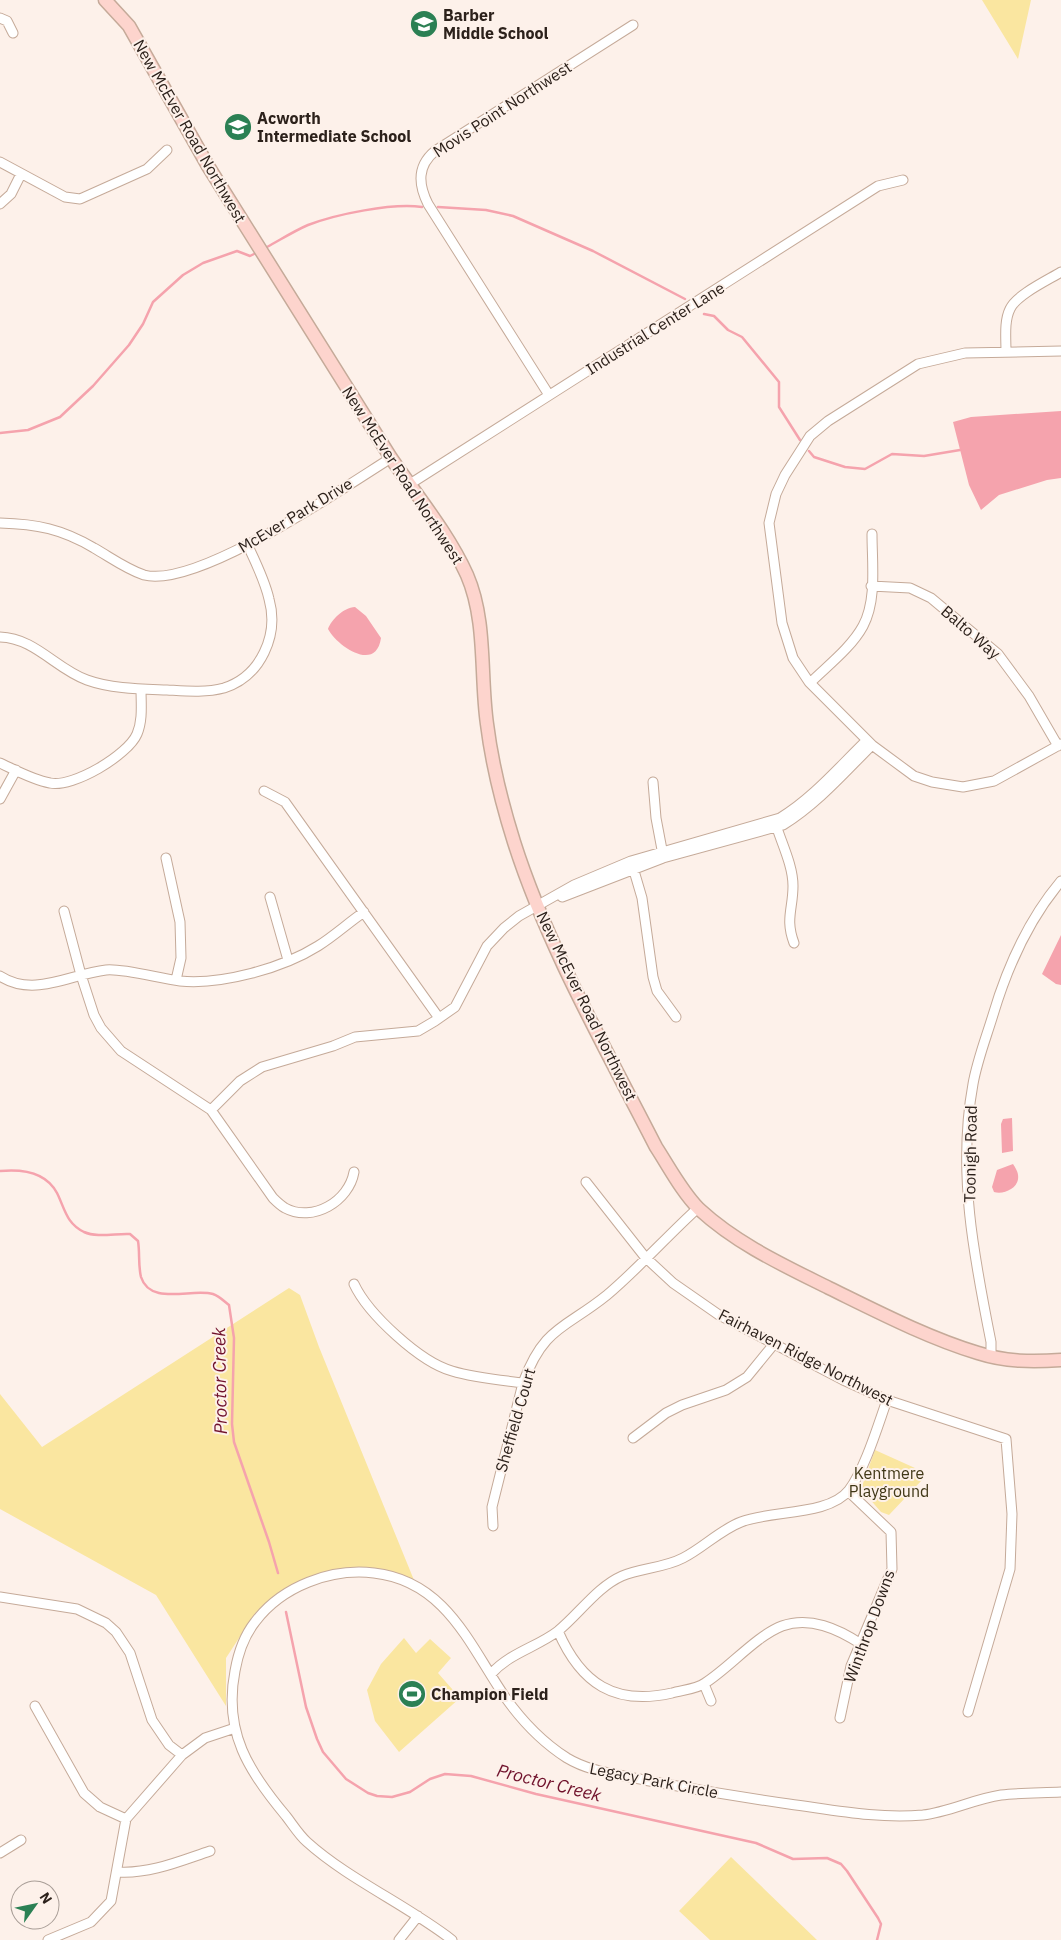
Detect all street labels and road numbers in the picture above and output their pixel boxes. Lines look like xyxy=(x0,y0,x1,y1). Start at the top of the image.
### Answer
street label: New McEver Road Northwest xyxy=(129,36,251,226)
street label: Movis Point Northwest xyxy=(429,57,575,161)
street label: Industrial Center Lane xyxy=(582,277,728,379)
street label: New McEver Road Northwest xyxy=(338,382,468,568)
street label: McEver Park Drive xyxy=(234,473,356,557)
street label: Balto Way xyxy=(937,601,1005,663)
street label: New McEver Road Northwest xyxy=(532,908,642,1104)
street label: Toonigh Road xyxy=(959,1105,981,1203)
street label: Fairhaven Ridge Northwest xyxy=(715,1304,897,1410)
street label: Sheffield Court xyxy=(491,1366,539,1474)
street label: Winthrop Downs xyxy=(839,1567,899,1685)
street label: Legacy Park Circle xyxy=(588,1758,720,1802)

